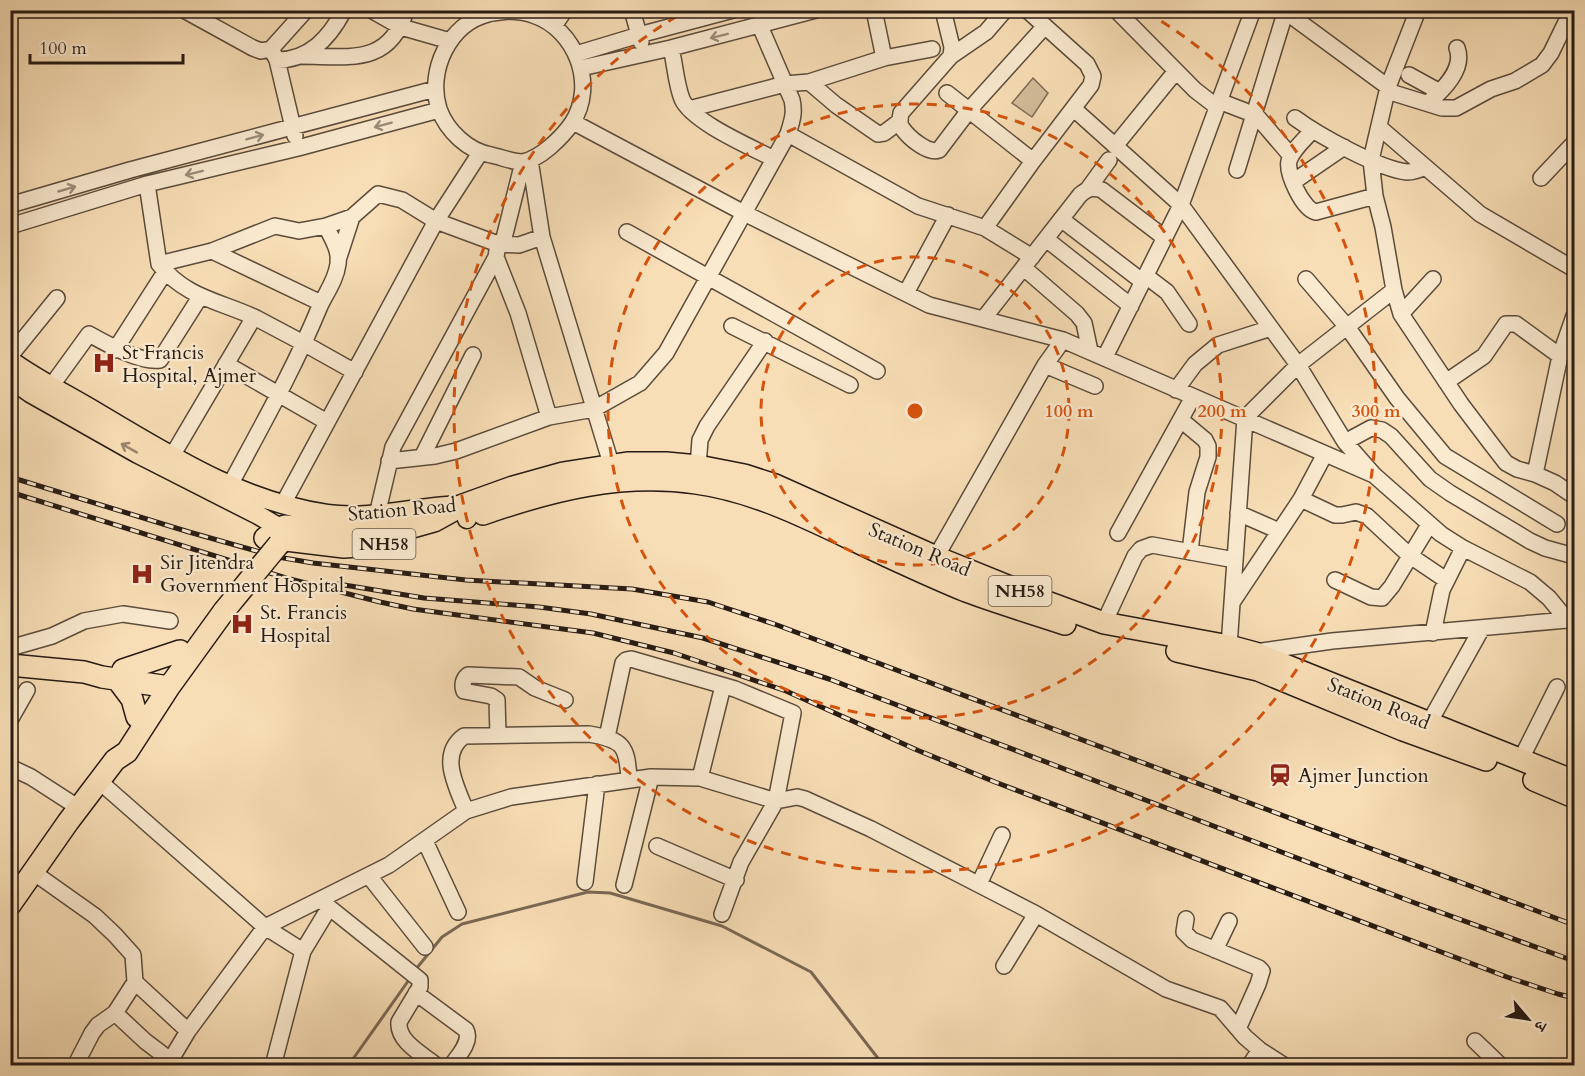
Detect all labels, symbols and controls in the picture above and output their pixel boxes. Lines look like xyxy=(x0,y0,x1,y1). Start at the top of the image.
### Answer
scale bar xyxy=(30,27,183,65)
one-way arrow xyxy=(710,31,729,43)
text: 100 m xyxy=(39,36,87,61)
one-way arrow xyxy=(374,120,393,131)
one-way arrow xyxy=(245,131,264,142)
one-way arrow xyxy=(185,168,204,180)
one-way arrow xyxy=(57,183,76,194)
place label: St Francis Hospital, Ajmer xyxy=(122,339,257,389)
hospital icon: St Francis Hospital, Ajmer xyxy=(91,350,117,376)
text: 100 m xyxy=(1044,399,1094,424)
text: 200 m xyxy=(1197,399,1247,424)
text: 300 m xyxy=(1351,399,1401,424)
centre of rings xyxy=(905,401,925,421)
one-way arrow xyxy=(120,442,138,453)
street label: Station Road xyxy=(347,491,458,528)
street label: Station Road xyxy=(865,516,975,583)
road number: NH58 xyxy=(352,529,416,559)
place label: Sir Jitendra Government Hospital xyxy=(160,549,344,599)
hospital icon: Sir Jitendra Government Hospital xyxy=(129,561,155,587)
road number: NH58 xyxy=(988,576,1052,606)
place label: St. Francis Hospital xyxy=(260,599,347,649)
hospital icon: St. Francis Hospital xyxy=(229,611,255,637)
street label: Station Road xyxy=(1323,671,1434,736)
station icon: Ajmer Junction xyxy=(1267,762,1293,788)
place label: Ajmer Junction xyxy=(1298,762,1430,789)
north arrow xyxy=(1498,989,1558,1049)
text: उ xyxy=(1528,1016,1552,1036)

